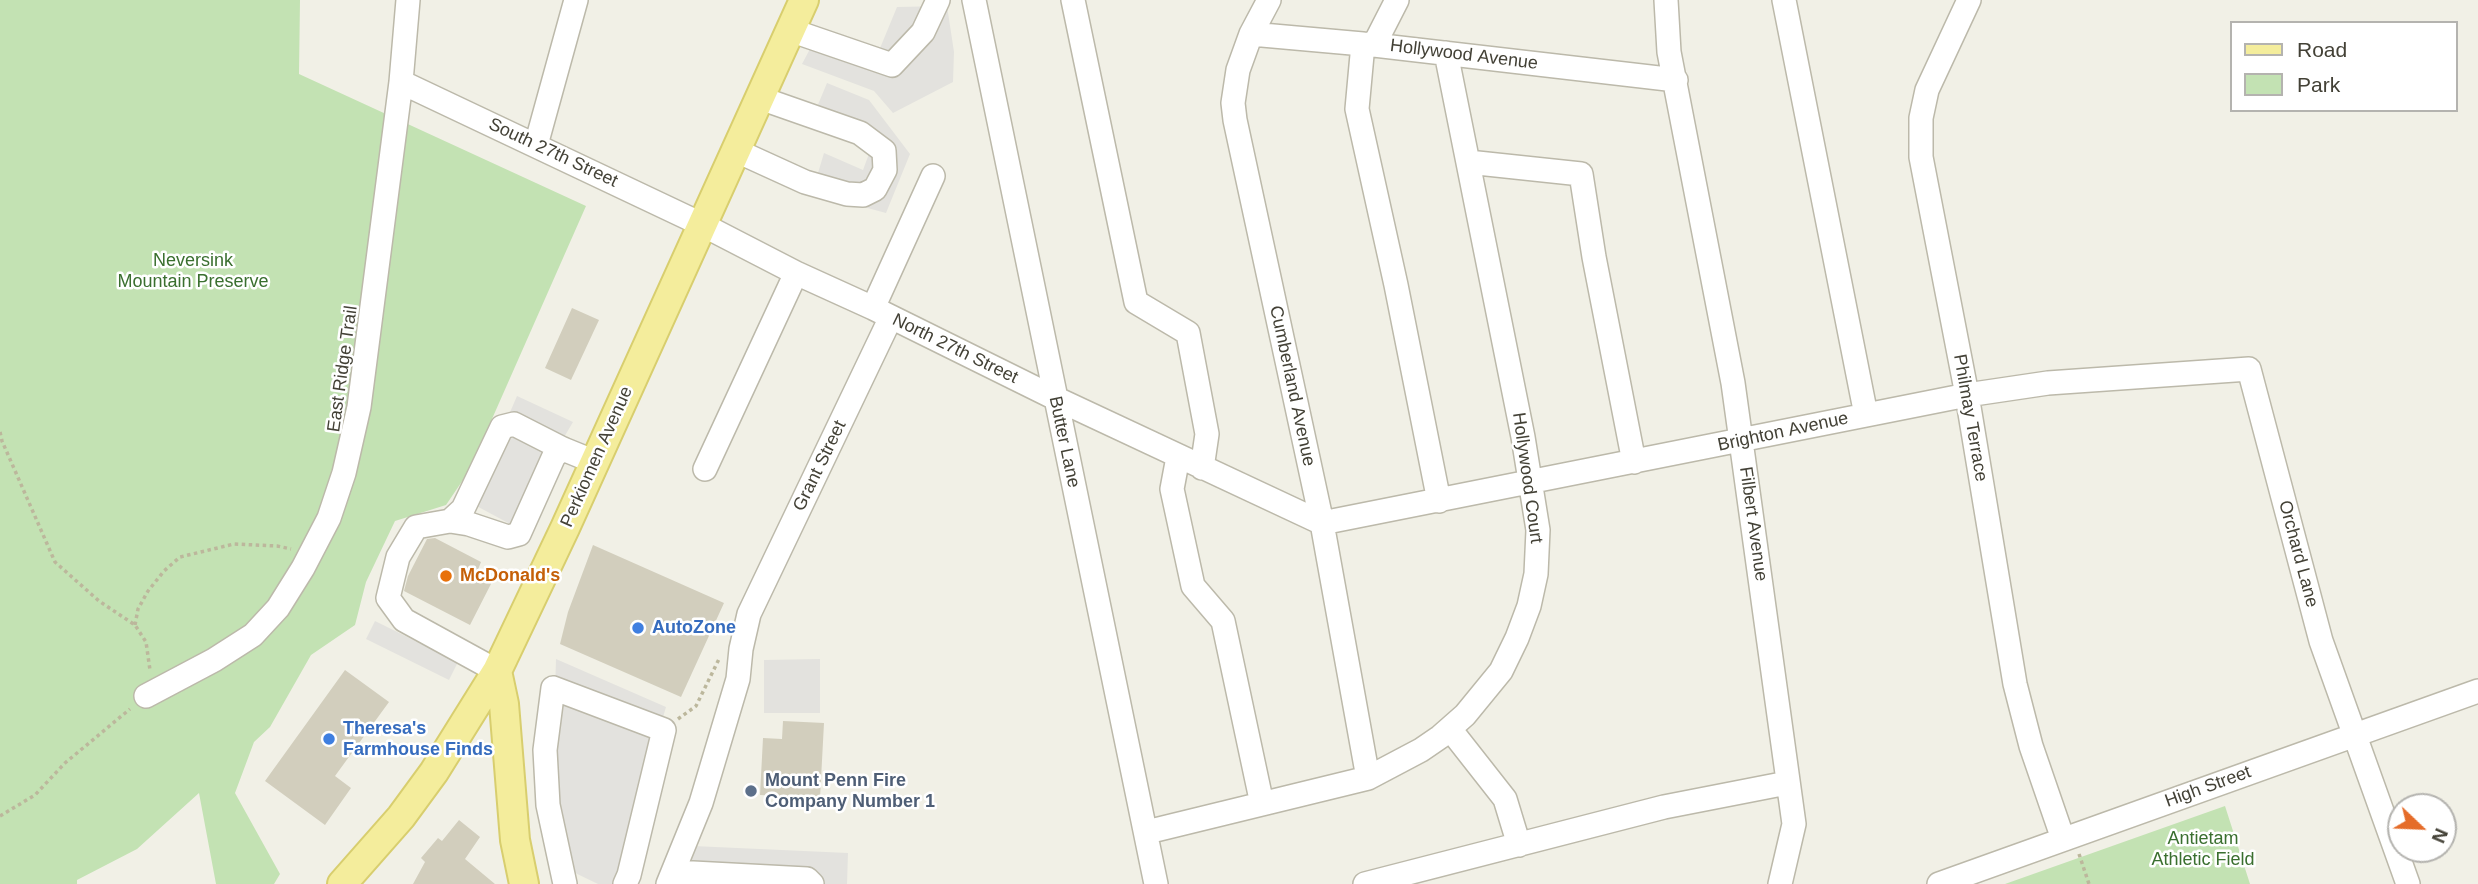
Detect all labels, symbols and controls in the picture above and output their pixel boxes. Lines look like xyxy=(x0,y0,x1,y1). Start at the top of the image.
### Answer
legend xyxy=(2230,21,2457,112)
street label: Hollywood Avenue xyxy=(1389,35,1539,75)
text: Road xyxy=(2297,38,2347,61)
text: Park xyxy=(2297,73,2340,96)
street label: South 27th Street xyxy=(485,114,621,192)
park label: Neversink Mountain Preserve xyxy=(117,250,269,292)
street label: East Ridge Trail xyxy=(323,304,363,434)
street label: Cumberland Avenue xyxy=(1264,304,1320,468)
street label: North 27th Street xyxy=(889,309,1021,389)
street label: Philmay Terrace xyxy=(1948,353,1992,483)
street label: Perkiomen Avenue xyxy=(556,383,638,531)
street label: Butter Lane xyxy=(1044,394,1084,490)
street label: Brighton Avenue xyxy=(1716,408,1850,456)
street label: Hollywood Court xyxy=(1507,411,1547,545)
street label: Grant Street xyxy=(789,417,851,515)
street label: Filbert Avenue xyxy=(1734,465,1772,583)
street label: Orchard Lane xyxy=(2273,498,2323,610)
place label: McDonald's xyxy=(460,565,560,587)
marker: McDonald's xyxy=(438,568,454,584)
place label: AutoZone xyxy=(652,617,736,639)
marker: AutoZone xyxy=(630,620,646,636)
place label: Theresa's Farmhouse Finds xyxy=(343,718,493,760)
marker: Theresa's Farmhouse Finds xyxy=(321,731,337,747)
street label: High Street xyxy=(2162,761,2254,813)
place label: Mount Penn Fire Company Number 1 xyxy=(765,770,935,812)
marker: Mount Penn Fire Company Number 1 xyxy=(743,783,759,799)
north arrow xyxy=(2387,793,2457,863)
text: N xyxy=(2428,825,2452,846)
park label: Antietam Athletic Field xyxy=(2151,828,2255,870)

